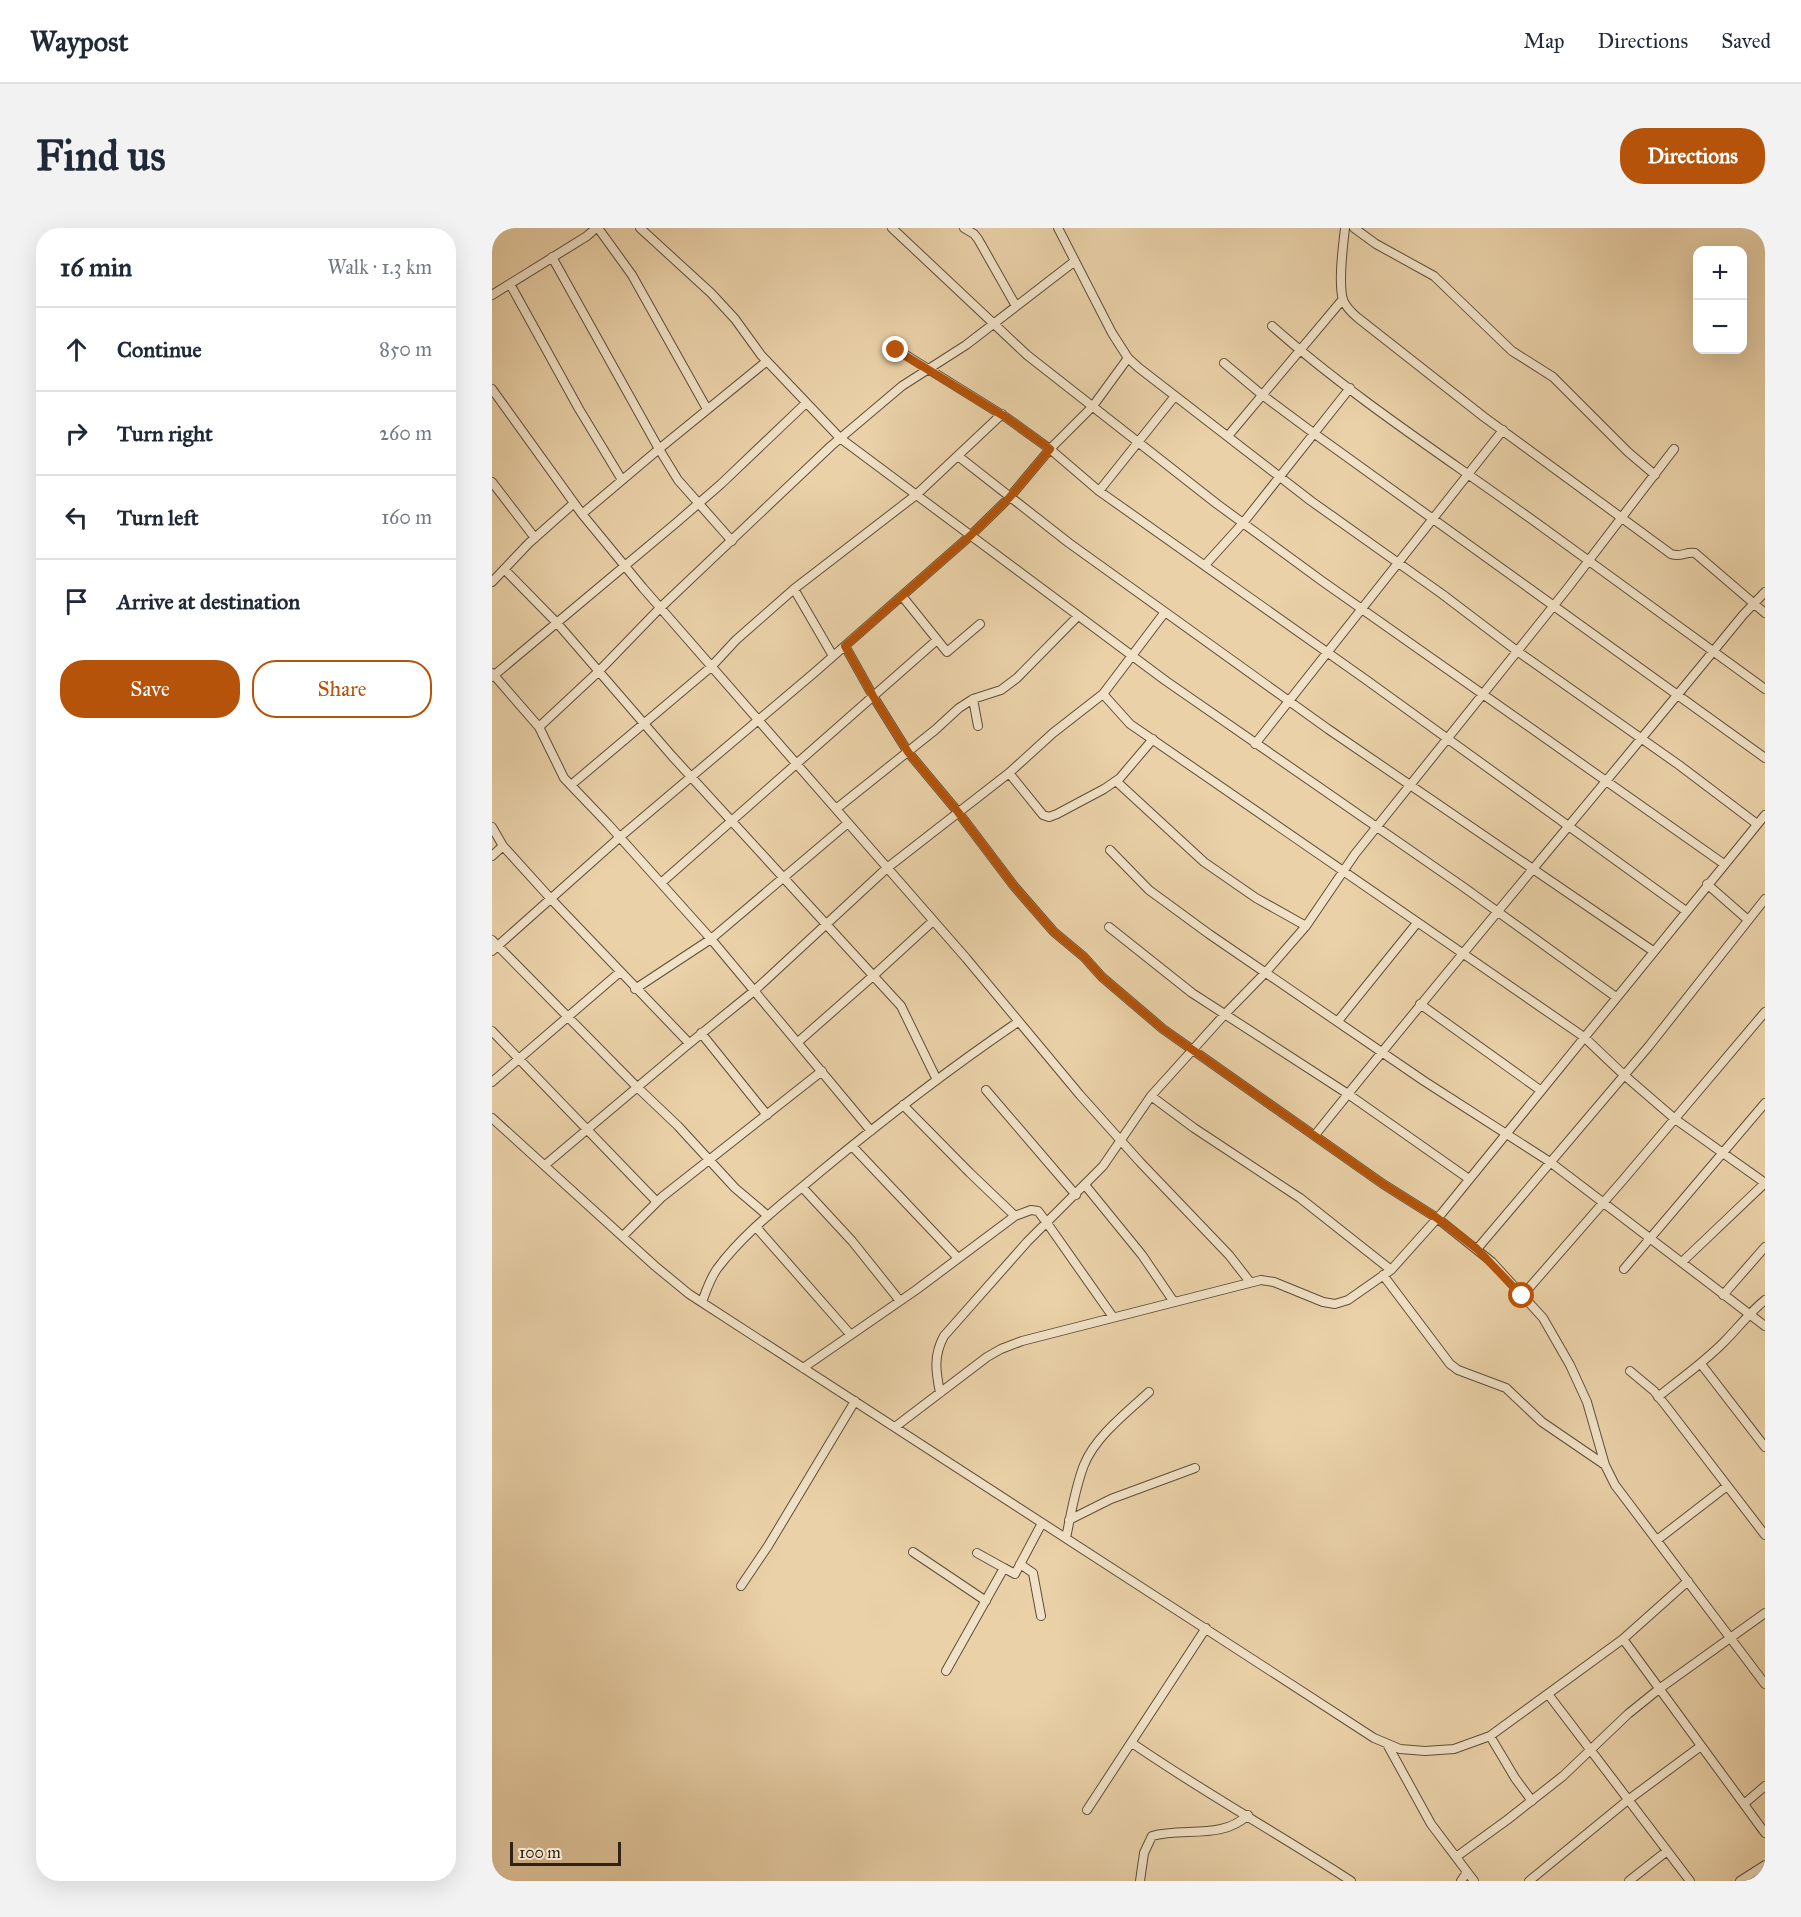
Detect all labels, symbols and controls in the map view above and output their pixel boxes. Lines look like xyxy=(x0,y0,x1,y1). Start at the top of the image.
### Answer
text: Waypost xyxy=(30,24,128,59)
text: Map xyxy=(1524,28,1565,54)
text: Directions xyxy=(1598,28,1688,54)
text: Saved xyxy=(1721,28,1771,54)
button: Directions xyxy=(1620,128,1765,184)
text: Find us xyxy=(36,130,166,182)
map controls xyxy=(1693,246,1747,354)
button: + xyxy=(1693,246,1747,300)
text: 16 min xyxy=(60,251,132,283)
text: Walk · 1.3 km xyxy=(327,255,432,279)
button: − xyxy=(1693,300,1747,354)
icon: ahead xyxy=(60,333,93,366)
text: Continue xyxy=(117,336,202,363)
route end xyxy=(882,336,908,362)
text: 850 m xyxy=(379,337,432,361)
icon: right xyxy=(60,417,93,450)
text: Turn right xyxy=(117,420,213,447)
text: 260 m xyxy=(379,421,432,445)
icon: left xyxy=(60,501,93,534)
text: Turn left xyxy=(117,504,199,531)
text: 160 m xyxy=(381,505,432,529)
icon: arrive xyxy=(60,585,93,618)
text: Arrive at destination xyxy=(117,588,300,615)
button: Save xyxy=(60,660,240,718)
button: Share xyxy=(252,660,432,718)
route start xyxy=(1508,1282,1534,1308)
scale bar xyxy=(510,1839,621,1866)
text: 100 m xyxy=(519,1843,561,1862)

